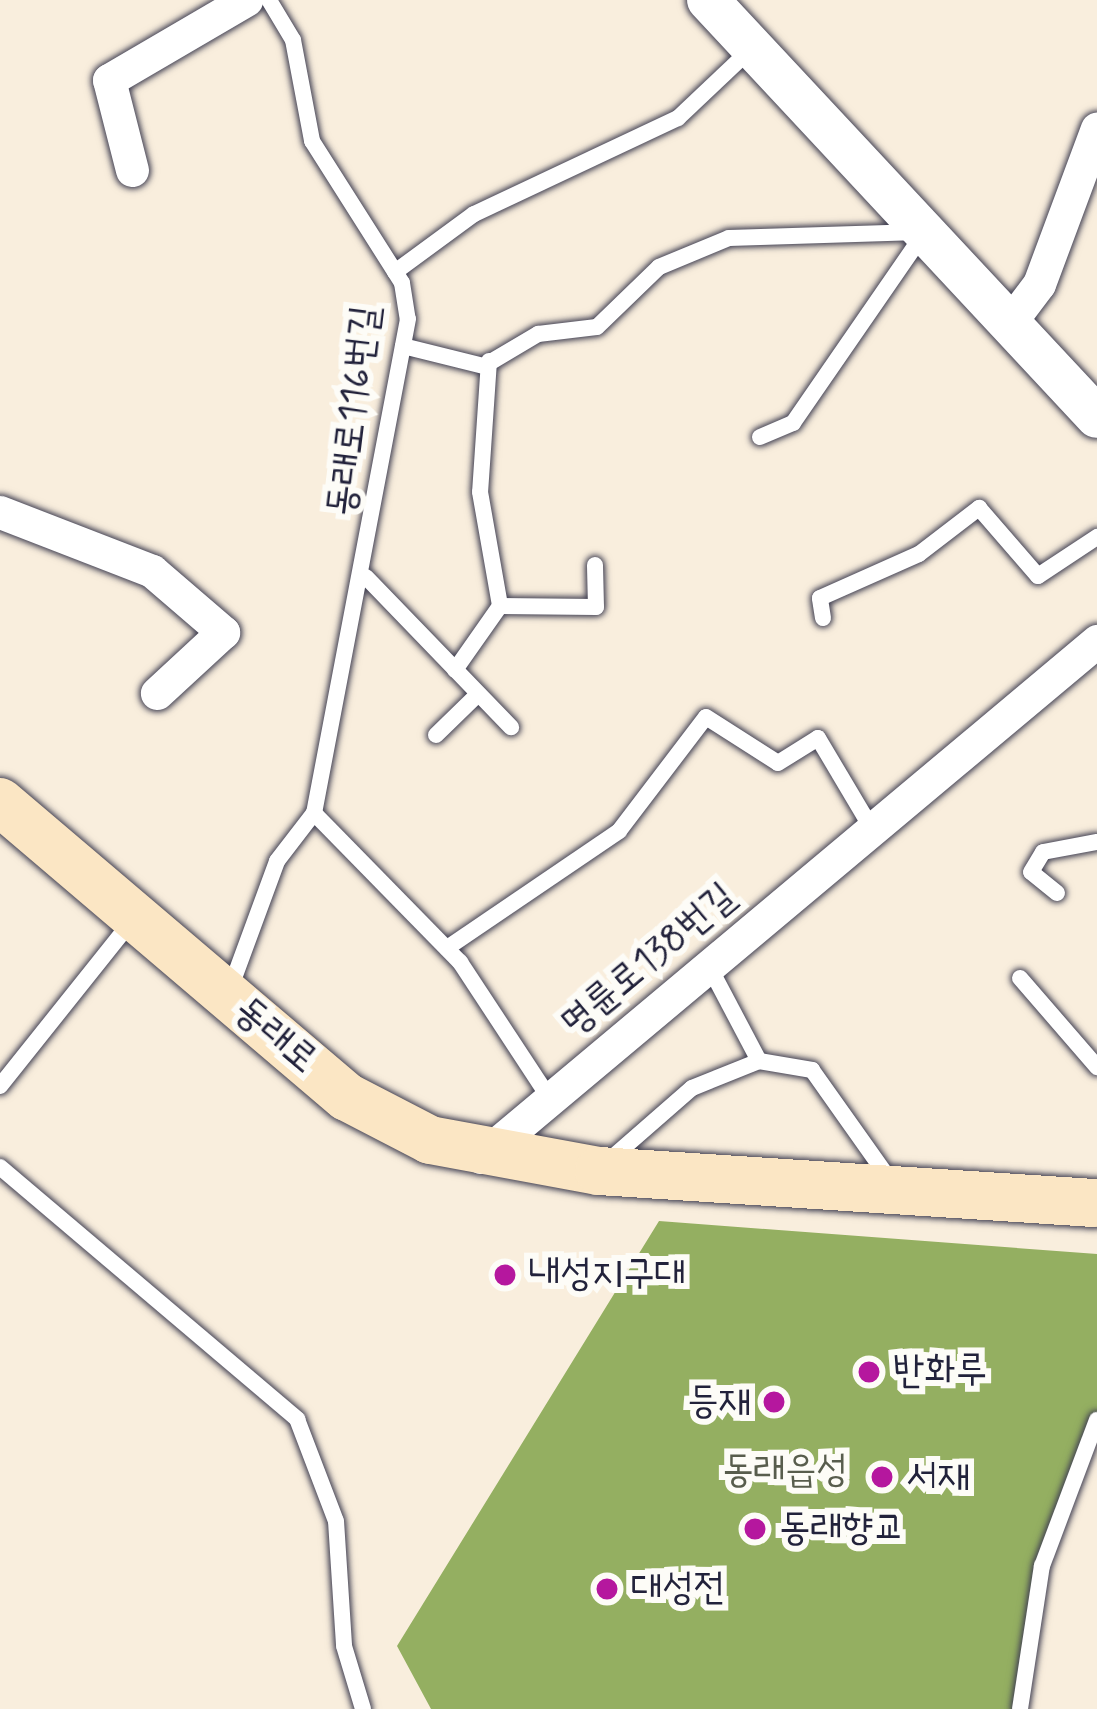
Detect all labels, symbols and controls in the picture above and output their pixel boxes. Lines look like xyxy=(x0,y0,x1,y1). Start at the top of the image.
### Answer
street label: 동래로116번길 xyxy=(319,303,391,519)
street label: 명륜로138번길 xyxy=(552,874,746,1048)
street label: 동래로 xyxy=(224,988,326,1084)
place label: 내성지구대 xyxy=(529,1252,686,1298)
marker: 내성지구대 xyxy=(492,1262,518,1288)
place label: 반화루 xyxy=(893,1349,987,1395)
marker: 반화루 xyxy=(856,1359,882,1385)
place label: 등재 xyxy=(687,1379,750,1425)
marker: 등재 xyxy=(761,1389,787,1415)
park label: 동래읍성 xyxy=(722,1448,848,1494)
place label: 서재 xyxy=(906,1454,969,1500)
marker: 서재 xyxy=(869,1464,895,1490)
place label: 동래향교 xyxy=(779,1506,905,1552)
marker: 동래향교 xyxy=(742,1516,768,1542)
place label: 대성전 xyxy=(631,1566,725,1612)
marker: 대성전 xyxy=(594,1576,620,1602)

